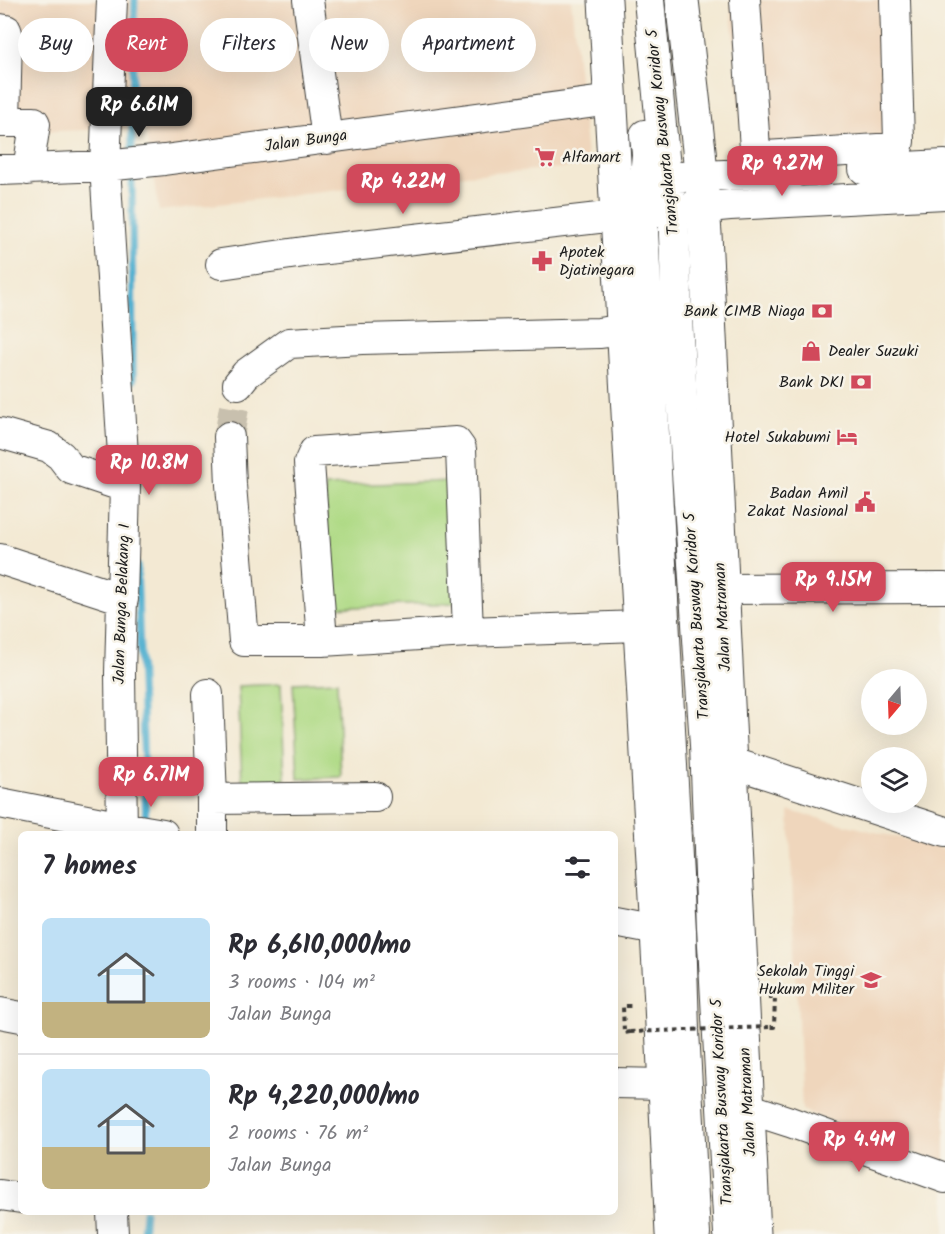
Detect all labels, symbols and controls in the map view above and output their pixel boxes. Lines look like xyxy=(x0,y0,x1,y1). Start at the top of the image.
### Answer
chip: Buy xyxy=(18,18,93,72)
chip: Rent xyxy=(105,18,188,72)
chip: Filters xyxy=(200,18,297,72)
chip: New xyxy=(309,18,389,72)
chip: Apartment xyxy=(401,18,536,72)
street label: Transjakarta Busway Koridor 5 xyxy=(640,26,686,236)
pin: Rp 6.61M xyxy=(77,87,201,138)
text: Rp 6.61M xyxy=(100,90,178,122)
street label: Jalan Bunga xyxy=(263,123,349,159)
supermarket icon: Alfamart xyxy=(533,145,557,169)
place label: Alfamart xyxy=(562,145,622,170)
pin: Rp 9.27M xyxy=(720,146,844,197)
text: Rp 9.27M xyxy=(741,149,823,181)
pin: Rp 4.22M xyxy=(341,164,465,215)
text: Rp 4.22M xyxy=(361,167,445,199)
place label: Apotek Djatinegara xyxy=(559,240,635,283)
pharmacy icon: Apotek Djatinegara xyxy=(530,249,554,273)
place label: Bank CIMB Niaga xyxy=(684,299,805,324)
bank icon: Bank CIMB Niaga xyxy=(810,299,834,323)
shop icon: Dealer Suzuki xyxy=(799,339,823,363)
place label: Dealer Suzuki xyxy=(828,339,919,364)
place label: Bank DKI xyxy=(779,370,844,395)
bank icon: Bank DKI xyxy=(849,370,873,394)
place label: Hotel Sukabumi xyxy=(724,425,831,450)
hotel icon: Hotel Sukabumi xyxy=(835,425,859,449)
pin: Rp 10.8M xyxy=(87,445,211,496)
text: Rp 10.8M xyxy=(110,448,188,480)
place label: Badan Amil Zakat Nasional xyxy=(747,481,848,524)
public building icon: Badan Amil Zakat Nasional xyxy=(853,490,877,514)
street label: Transjakarta Busway Koridor 5 xyxy=(677,511,717,720)
street label: Jalan Bunga Belakang I xyxy=(107,523,137,685)
street label: Jalan Matraman xyxy=(708,562,738,672)
pin: Rp 9.15M xyxy=(771,562,895,613)
text: Rp 9.15M xyxy=(795,565,871,597)
north arrow xyxy=(861,669,927,735)
map controls xyxy=(861,669,927,813)
button: layers xyxy=(861,747,927,813)
pin: Rp 6.71M xyxy=(89,757,213,808)
text: Rp 6.71M xyxy=(113,760,189,792)
text: 7 homes xyxy=(42,846,137,888)
icon: filters xyxy=(561,851,594,884)
text: Rp 6,610,000/mo xyxy=(228,925,411,967)
icon: home xyxy=(90,942,162,1014)
place label: Sekolah Tinggi Hukum Militer xyxy=(757,959,856,1002)
text: 3 rooms · 104 m² xyxy=(228,967,375,999)
school or university icon: Sekolah Tinggi Hukum Militer xyxy=(859,968,883,992)
street label: Transjakarta Busway Koridor 5 xyxy=(704,997,740,1206)
text: Jalan Bunga xyxy=(228,999,332,1031)
street label: Jalan Matraman xyxy=(733,1047,763,1157)
text: Rp 4,220,000/mo xyxy=(228,1076,420,1118)
icon: home xyxy=(90,1093,162,1165)
text: 2 rooms · 76 m² xyxy=(228,1118,368,1150)
pin: Rp 4.4M xyxy=(804,1122,914,1173)
text: Rp 4.4M xyxy=(823,1125,895,1157)
text: Jalan Bunga xyxy=(228,1150,332,1182)

